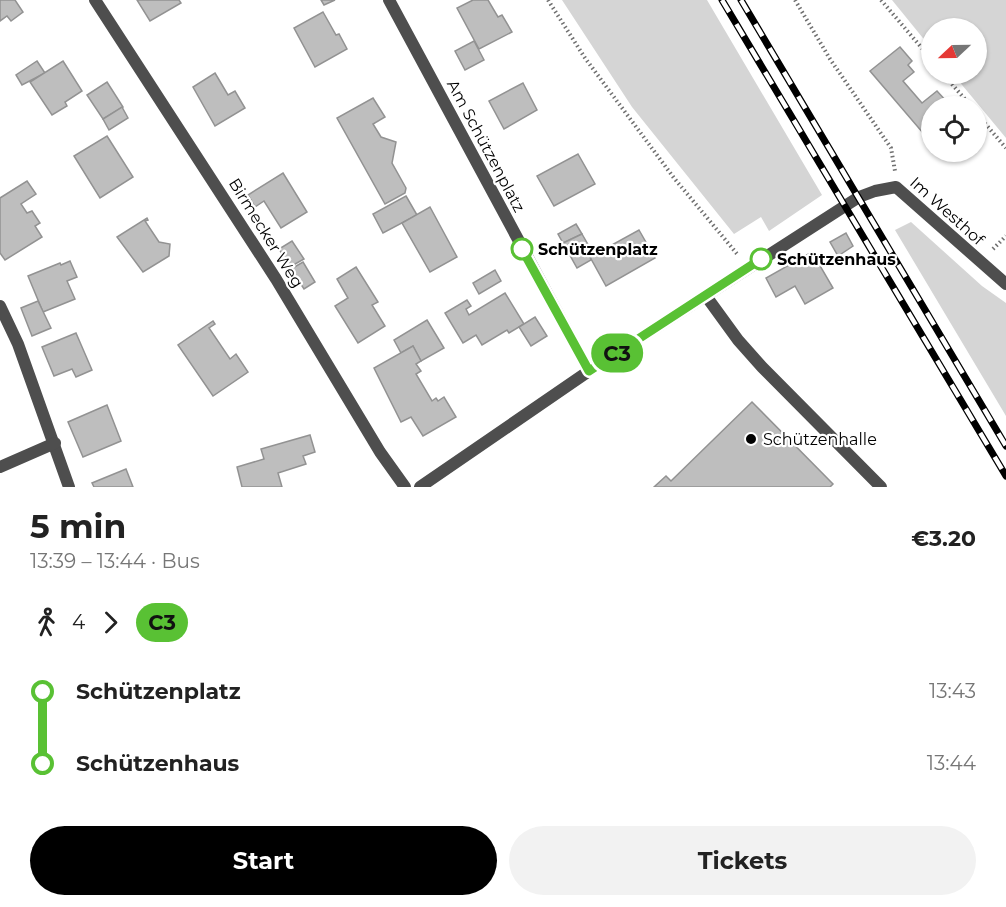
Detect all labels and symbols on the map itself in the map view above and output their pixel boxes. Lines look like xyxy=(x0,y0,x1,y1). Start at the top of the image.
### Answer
north arrow xyxy=(921,18,987,84)
street label: Am Schützenplatz xyxy=(443,77,529,215)
street label: Im Westhof xyxy=(906,173,988,250)
street label: Birmecker Weg xyxy=(225,175,307,291)
marker: Schützenplatz xyxy=(511,238,533,260)
place label: Schützenplatz xyxy=(538,240,658,259)
marker: Schützenhaus xyxy=(750,248,772,270)
place label: Schützenhaus xyxy=(777,250,896,269)
line badge: C3 xyxy=(590,334,644,372)
place label: Schützenhalle xyxy=(763,430,877,449)
marker: Schützenhalle xyxy=(744,432,758,446)

